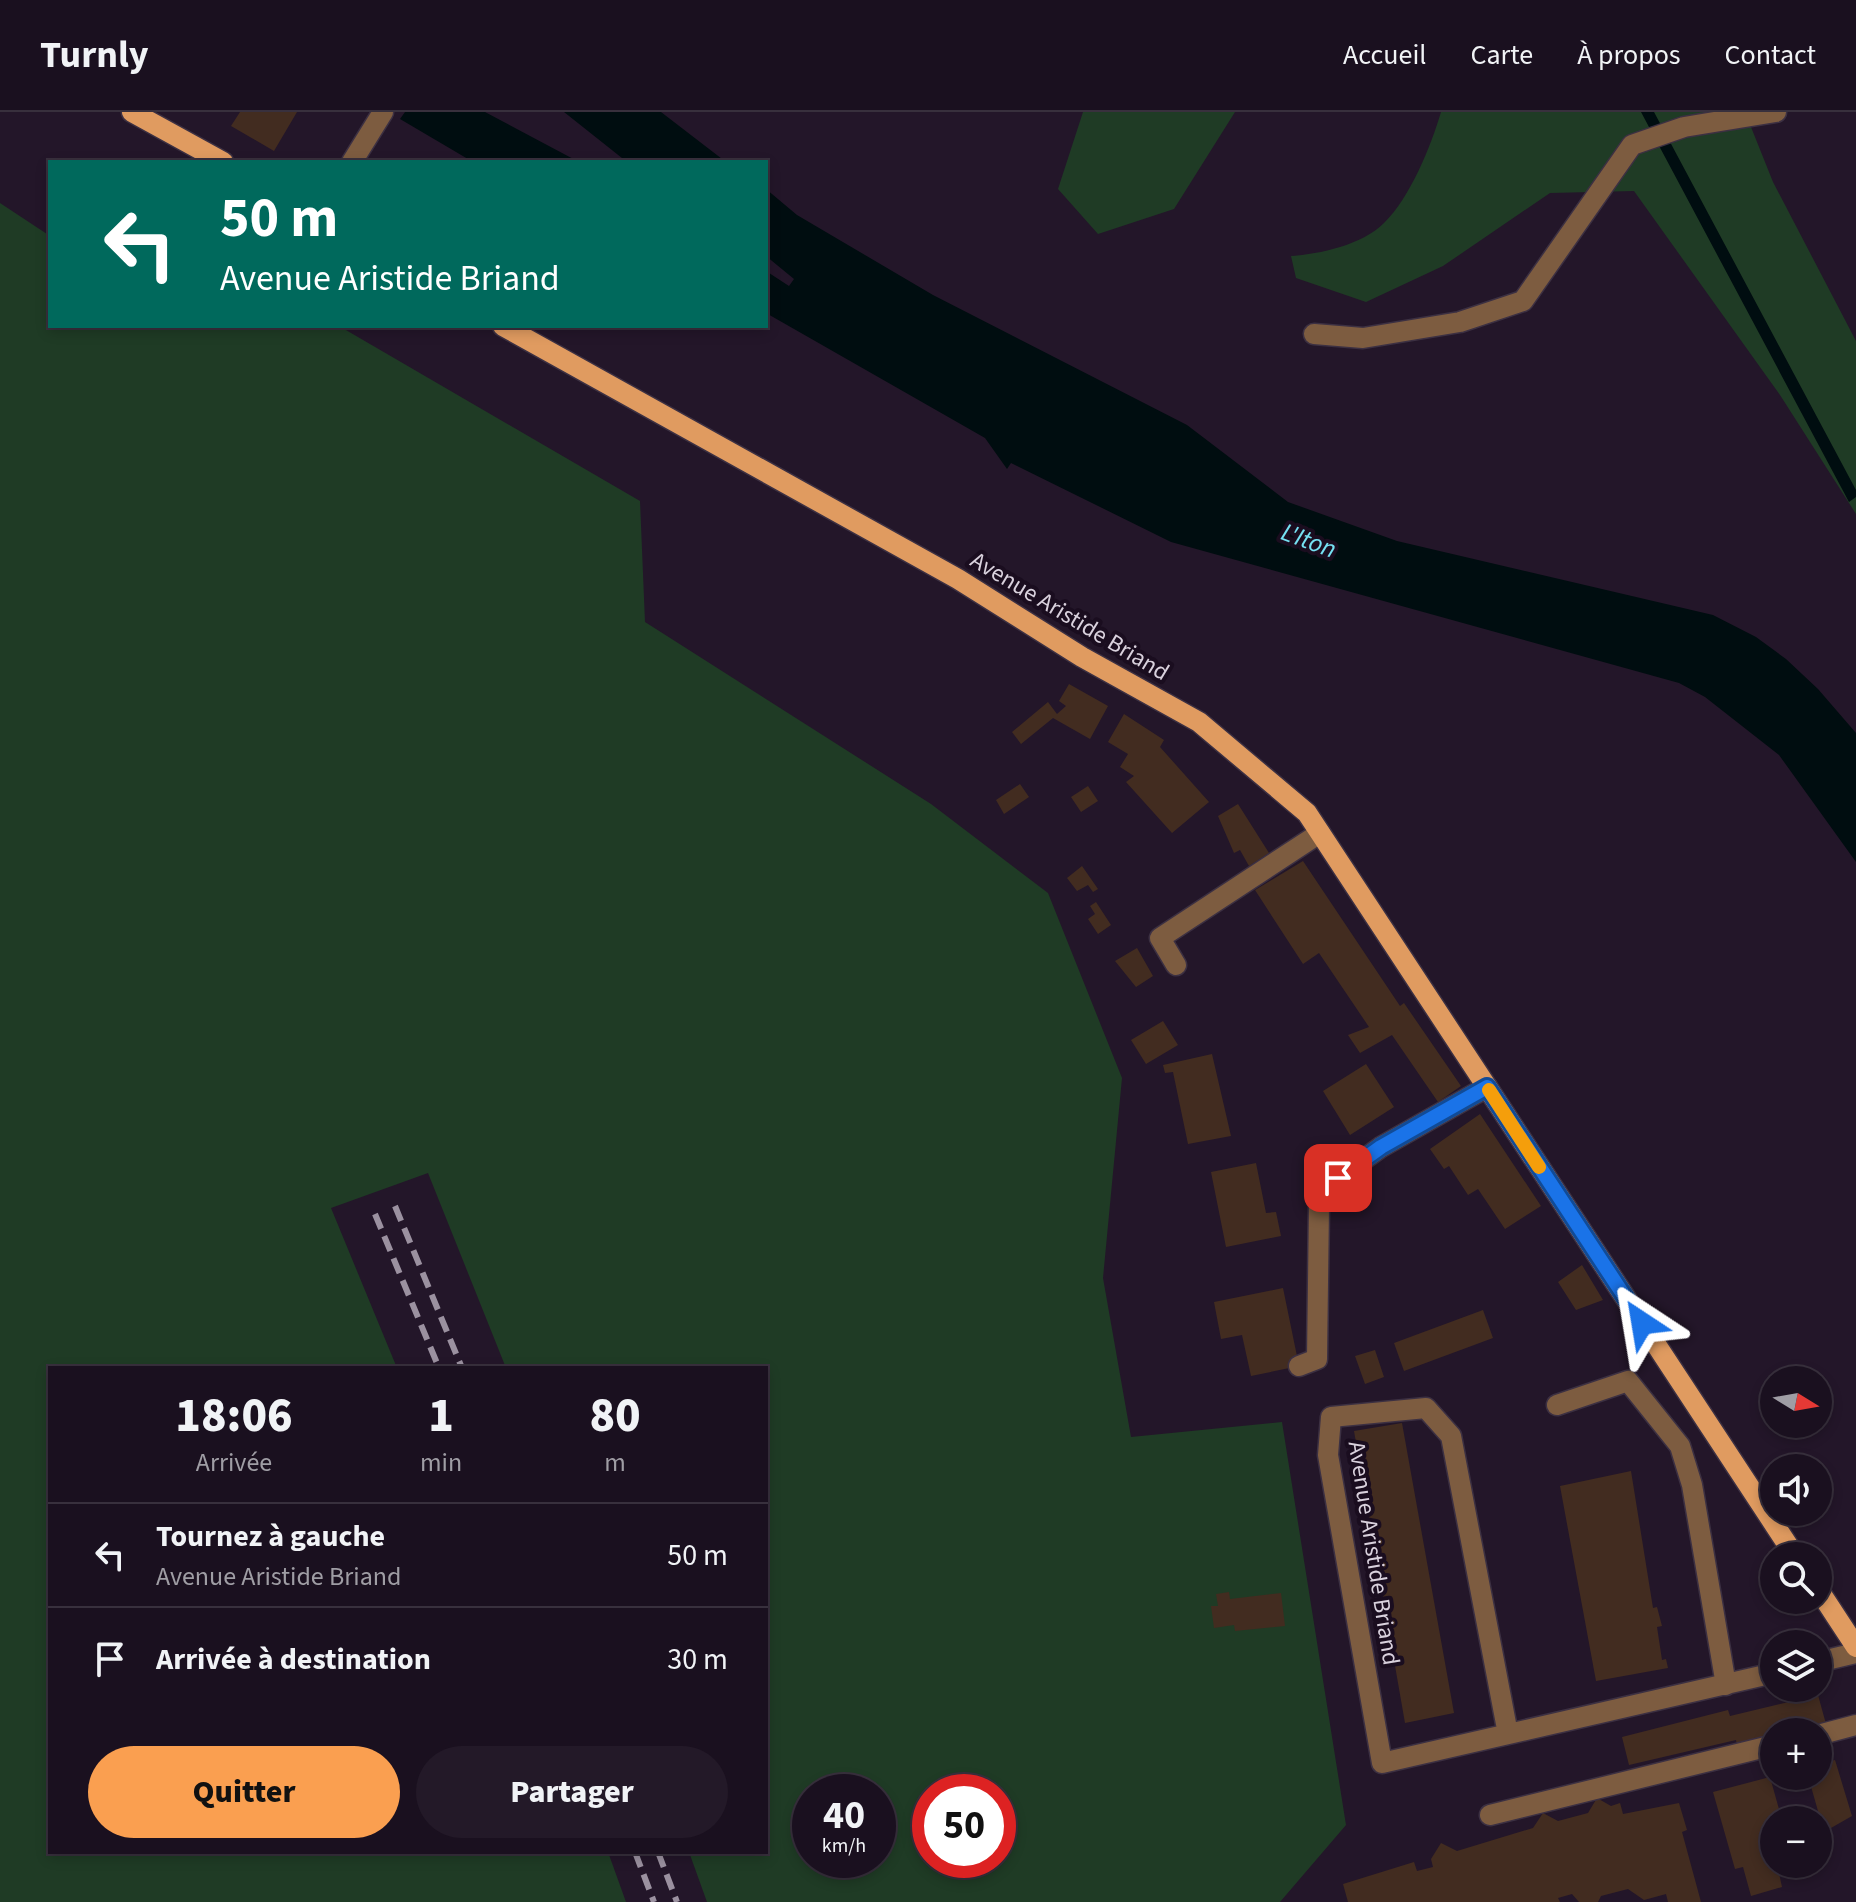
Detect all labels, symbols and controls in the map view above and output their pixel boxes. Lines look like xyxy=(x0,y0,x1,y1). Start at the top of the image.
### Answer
text: Turnly xyxy=(40,28,149,82)
text: Accueil xyxy=(1343,35,1426,75)
text: Carte xyxy=(1470,35,1533,75)
text: À propos xyxy=(1577,35,1681,75)
text: Contact xyxy=(1725,35,1816,75)
text: 50 m xyxy=(220,179,338,258)
icon: left xyxy=(88,192,192,296)
text: Avenue Aristide Briand xyxy=(220,253,560,304)
water label: L'Iton xyxy=(1276,513,1342,567)
street label: Avenue Aristide Briand xyxy=(964,543,1176,690)
pin xyxy=(1304,1144,1372,1212)
icon: arrive xyxy=(1316,1156,1360,1200)
position arrow xyxy=(1600,1281,1684,1365)
north arrow xyxy=(1760,1366,1832,1438)
map controls xyxy=(1760,1366,1832,1878)
text: 18:06 xyxy=(175,1382,293,1450)
text: 1 xyxy=(428,1382,454,1450)
text: 80 xyxy=(589,1382,641,1450)
street label: Avenue Aristide Briand xyxy=(1339,1438,1409,1668)
text: Arrivée xyxy=(196,1444,272,1481)
text: min xyxy=(420,1444,462,1481)
text: m xyxy=(604,1444,626,1481)
button: sound xyxy=(1760,1454,1832,1526)
text: Tournez à gauche xyxy=(156,1515,385,1558)
icon: left xyxy=(88,1533,132,1577)
text: 50 m xyxy=(667,1534,728,1577)
button: search xyxy=(1760,1542,1832,1614)
text: Avenue Aristide Briand xyxy=(156,1558,401,1595)
button: layers xyxy=(1760,1630,1832,1702)
icon: arrive xyxy=(88,1637,132,1681)
text: Arrivée à destination xyxy=(156,1638,431,1681)
text: 30 m xyxy=(667,1638,728,1681)
button: + xyxy=(1760,1718,1832,1790)
button: Quitter xyxy=(88,1746,400,1838)
button: Partager xyxy=(416,1746,728,1838)
speed limit sign: 50 xyxy=(912,1774,1016,1878)
text: 40 xyxy=(823,1787,865,1844)
button: − xyxy=(1760,1806,1832,1878)
text: km/h xyxy=(822,1832,866,1860)

